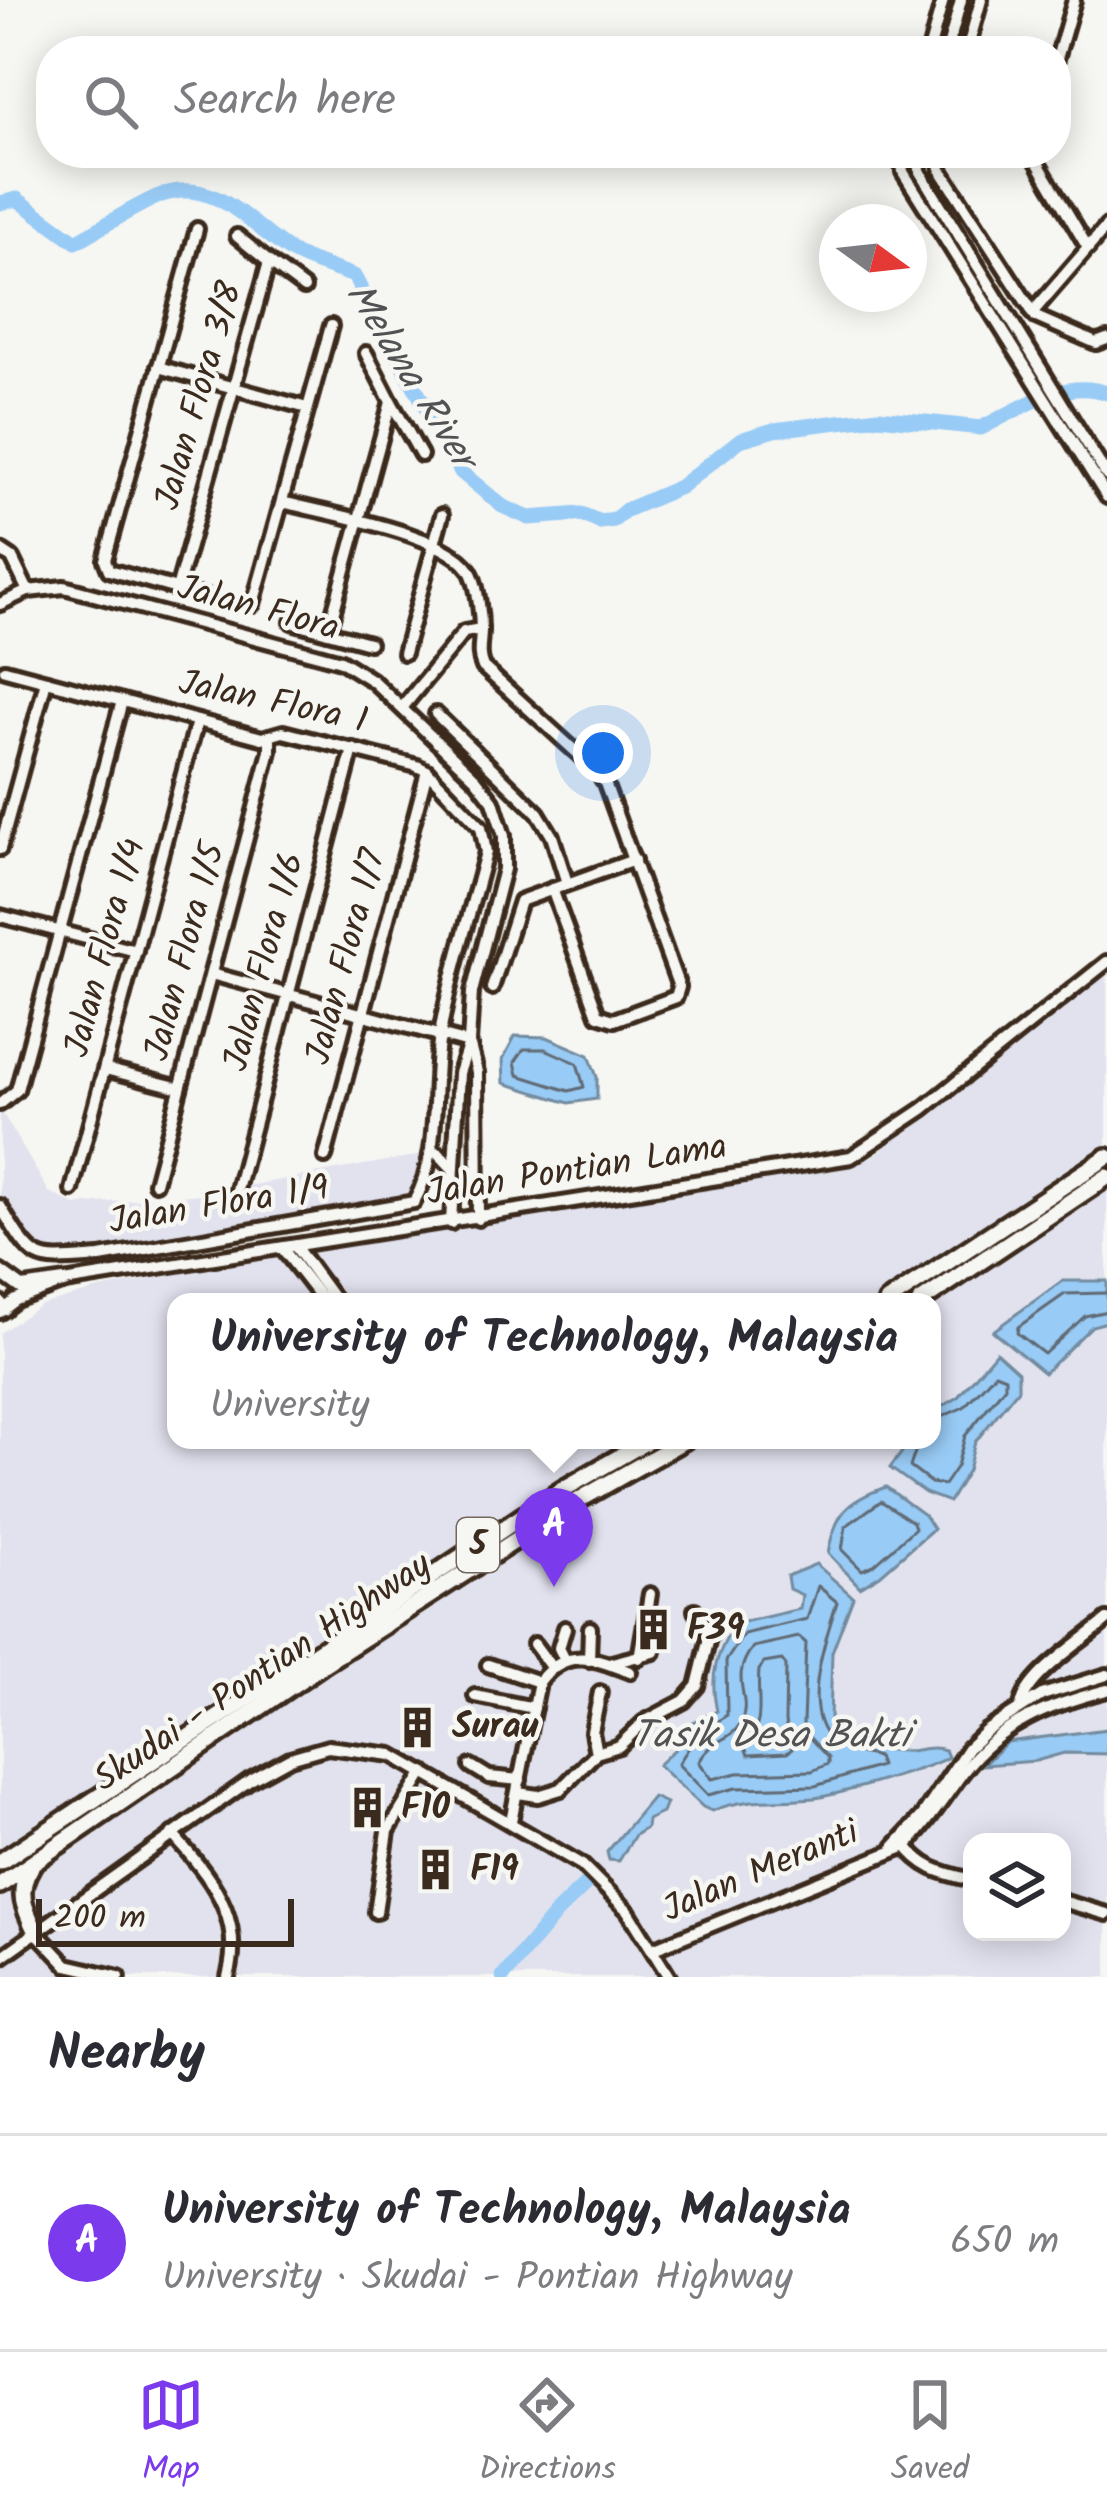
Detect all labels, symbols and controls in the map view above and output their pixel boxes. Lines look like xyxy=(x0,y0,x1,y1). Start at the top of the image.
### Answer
search box xyxy=(36,36,1071,168)
text: Search here xyxy=(174,66,396,138)
icon: search xyxy=(78,69,144,135)
north arrow xyxy=(819,204,927,312)
water label: Melana River xyxy=(327,271,495,487)
street label: Jalan Flora 3/8 xyxy=(140,275,260,517)
street label: Jalan Flora xyxy=(171,560,345,658)
street label: Jalan Flora 1 xyxy=(173,655,373,751)
your location xyxy=(573,723,633,783)
street label: Jalan Flora 1/4 xyxy=(49,832,163,1064)
street label: Jalan Flora 1/5 xyxy=(130,834,243,1067)
street label: Jalan Flora 1/7 xyxy=(291,842,403,1071)
street label: Jalan Flora 1/6 xyxy=(208,846,322,1078)
street label: Jalan Pontian Lama xyxy=(423,1119,731,1223)
street label: Jalan Flora 1/9 xyxy=(105,1160,333,1252)
popup xyxy=(167,1293,941,1449)
text: University of Technology, Malaysia xyxy=(210,1304,898,1376)
text: University xyxy=(210,1376,369,1438)
pin: A xyxy=(515,1488,593,1587)
road number: 5 xyxy=(457,1518,499,1572)
street label: Skudai - Pontian Highway xyxy=(82,1538,445,1808)
place label: F39 xyxy=(687,1601,744,1658)
building icon: F39 xyxy=(630,1606,676,1652)
place label: Surau xyxy=(452,1699,539,1756)
building icon: Surau xyxy=(395,1704,441,1750)
water label: Tasik Desa Bakti xyxy=(632,1706,918,1768)
place label: F10 xyxy=(401,1780,450,1837)
building icon: F10 xyxy=(344,1785,390,1831)
street label: Jalan Meranti xyxy=(654,1805,869,1939)
map controls xyxy=(963,1833,1071,1941)
button: layers xyxy=(963,1833,1071,1941)
place label: F19 xyxy=(470,1842,519,1899)
building icon: F19 xyxy=(413,1847,459,1893)
scale bar xyxy=(36,1893,294,1946)
text: 200 m xyxy=(54,1893,146,1946)
text: Nearby xyxy=(48,2015,205,2096)
text: University of Technology, Malaysia xyxy=(162,2176,851,2248)
text: A xyxy=(75,2212,99,2274)
text: 650 m xyxy=(950,2212,1059,2274)
text: University · Skudai - Pontian Highway xyxy=(162,2248,792,2310)
tab: Map xyxy=(138,2372,204,2497)
tab: Directions xyxy=(479,2372,616,2497)
tab: Saved xyxy=(891,2372,969,2497)

